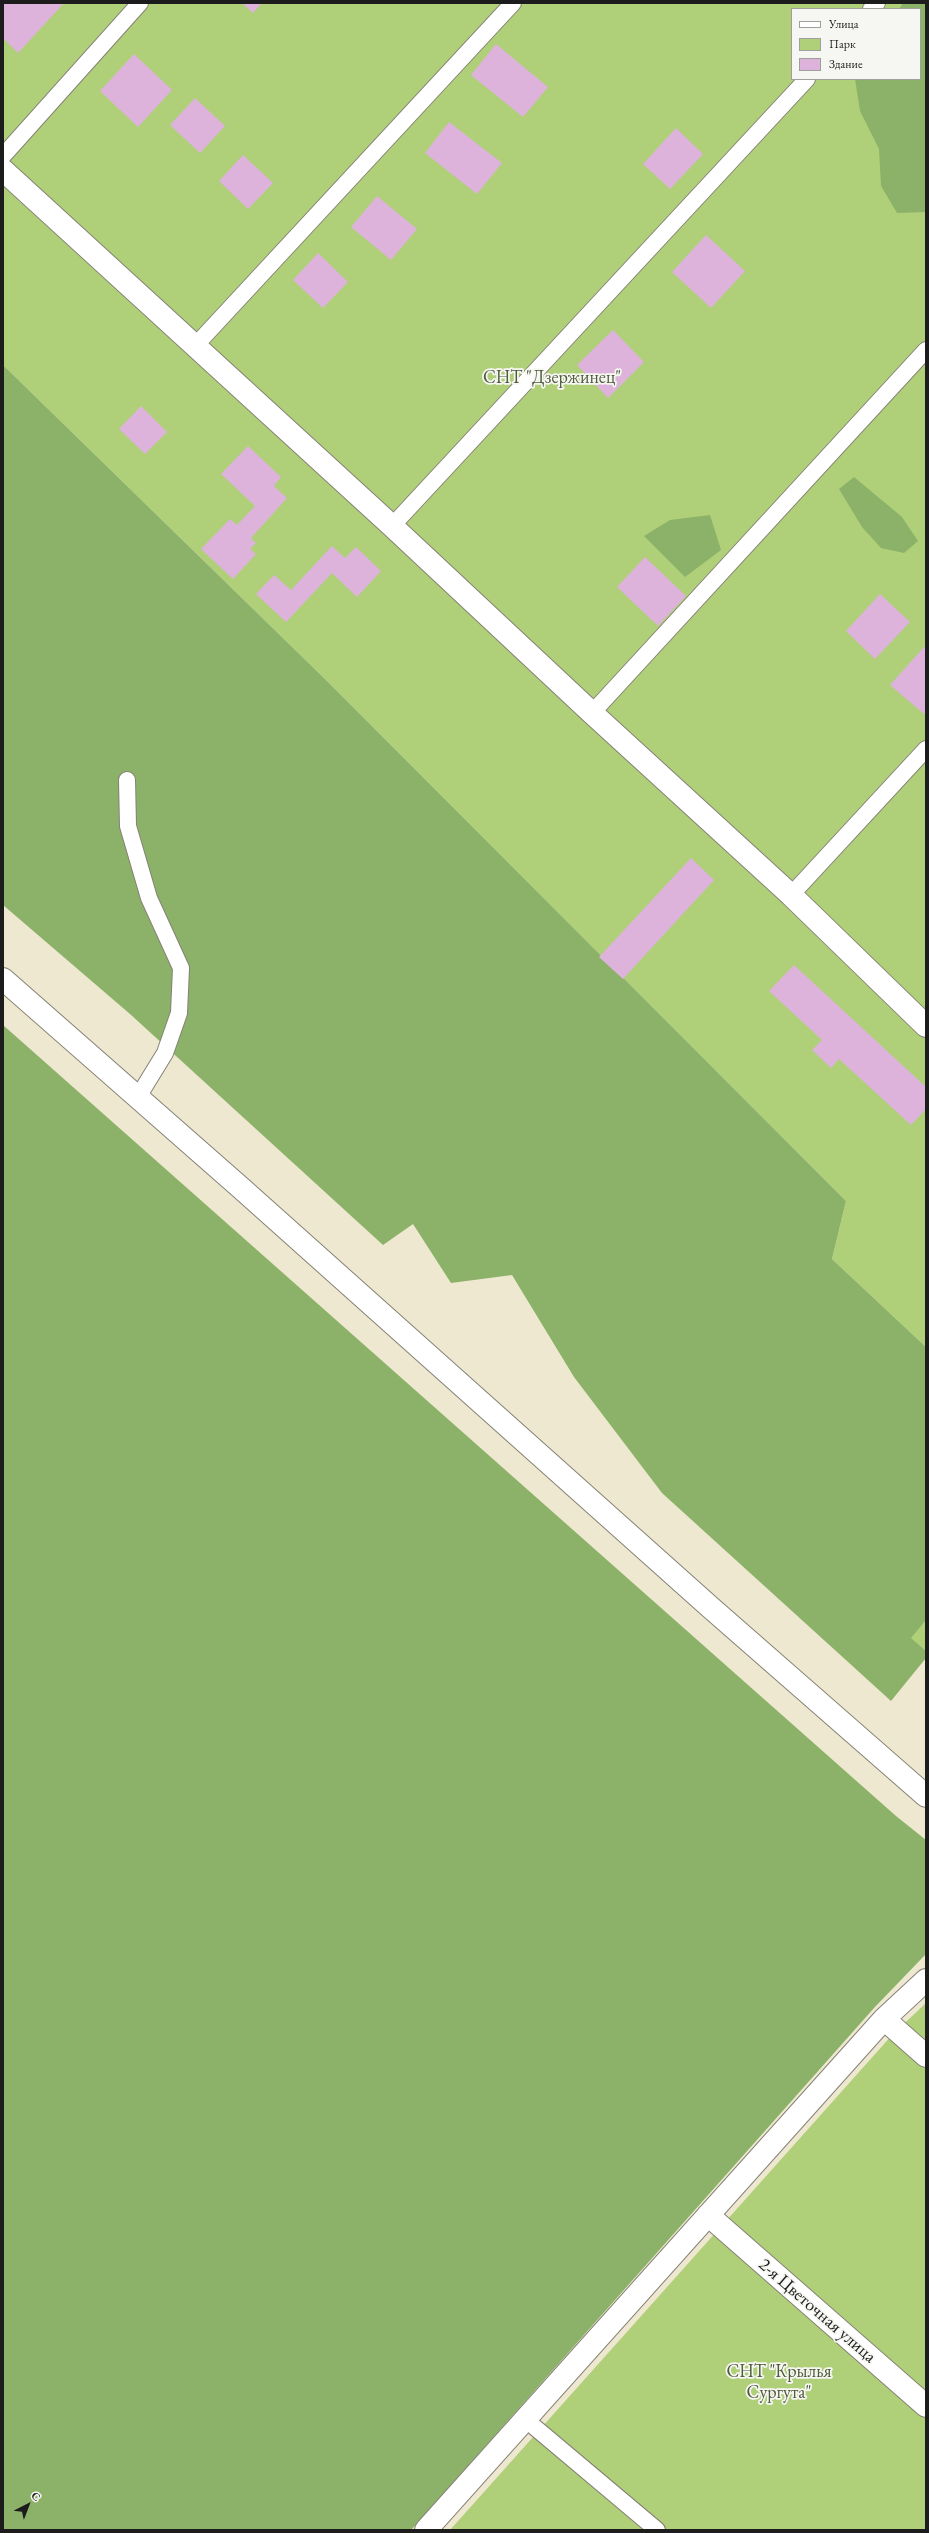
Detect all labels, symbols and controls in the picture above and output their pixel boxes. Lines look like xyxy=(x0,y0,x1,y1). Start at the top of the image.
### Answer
legend xyxy=(791,8,921,80)
text: Улица xyxy=(829,16,859,32)
text: Парк xyxy=(829,36,856,52)
text: Здание xyxy=(829,56,863,72)
park label: СНТ "Дзержинец" xyxy=(483,367,621,389)
street label: 2-я Цветочная улица xyxy=(754,2254,880,2368)
park label: CНТ "Крылья Сургута" xyxy=(726,2361,832,2404)
north arrow xyxy=(8,2485,48,2525)
text: С xyxy=(28,2488,44,2504)

